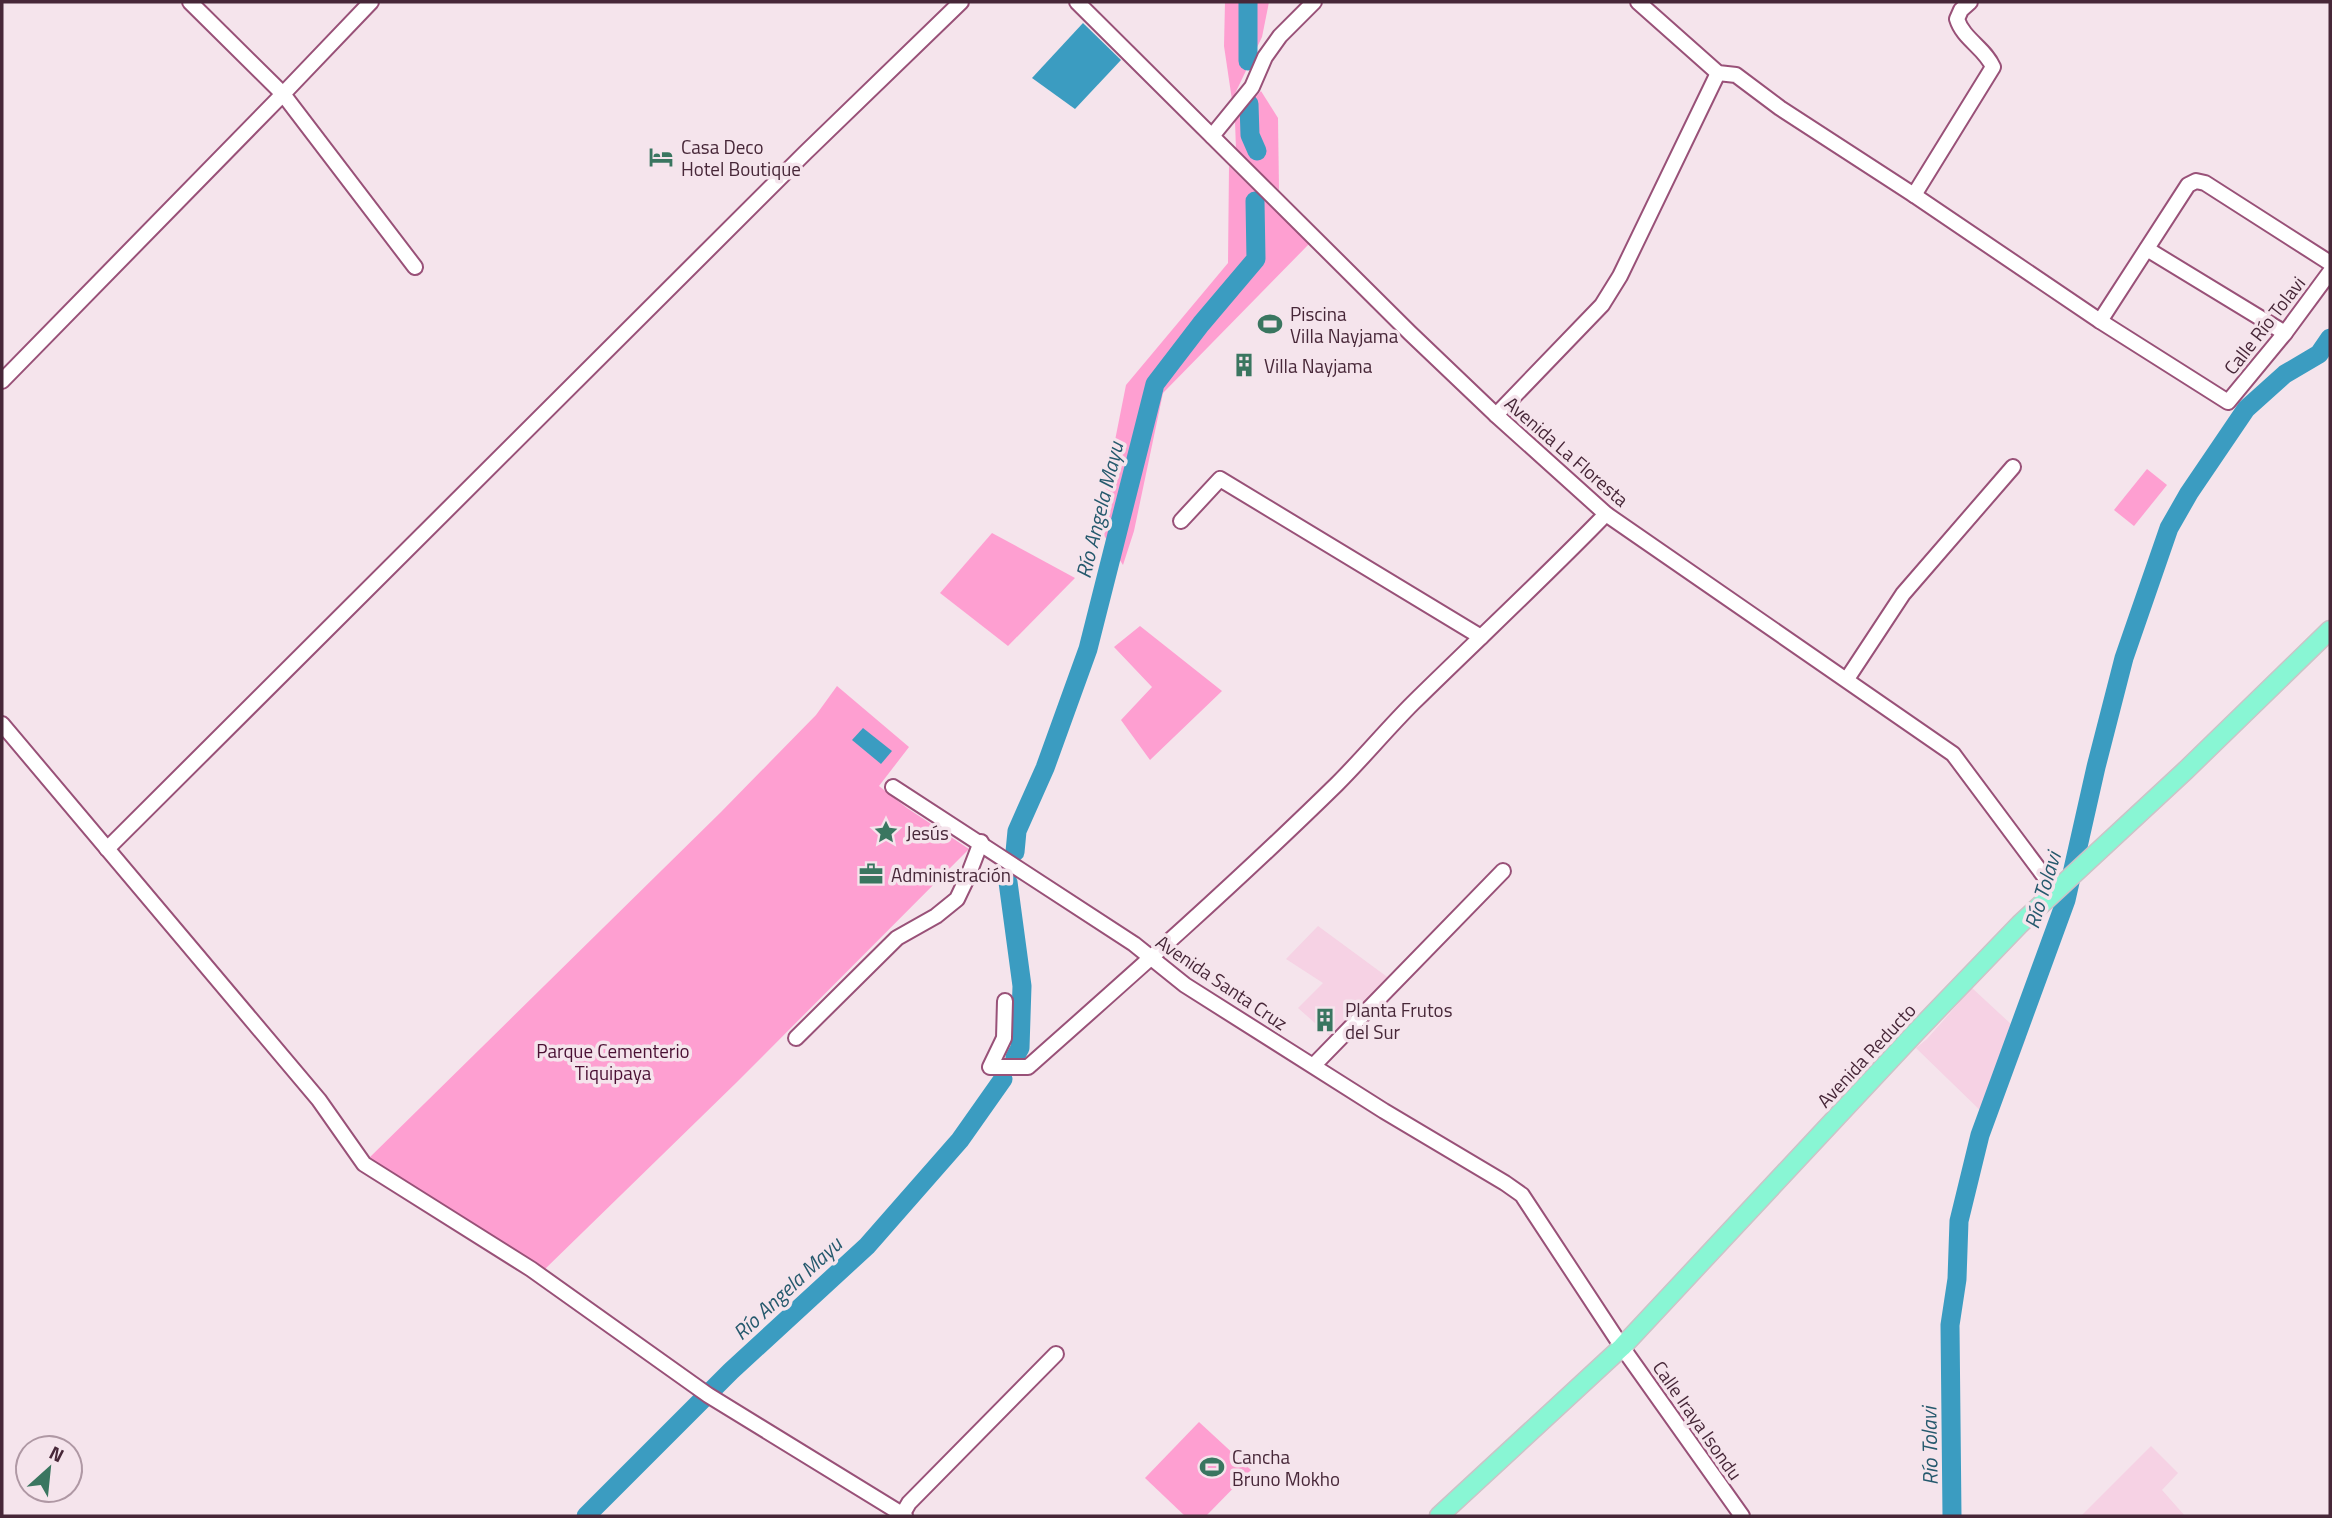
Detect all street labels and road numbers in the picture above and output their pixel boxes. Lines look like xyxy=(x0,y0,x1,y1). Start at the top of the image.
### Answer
street label: Calle Río Tolavi xyxy=(2216,270,2312,380)
street label: Avenida La Floresta xyxy=(1499,389,1636,513)
street label: Avenida Santa Cruz xyxy=(1150,927,1294,1037)
street label: Avenida Reducto xyxy=(1810,996,1922,1114)
street label: Calle Iraya Isondu xyxy=(1646,1354,1750,1486)

